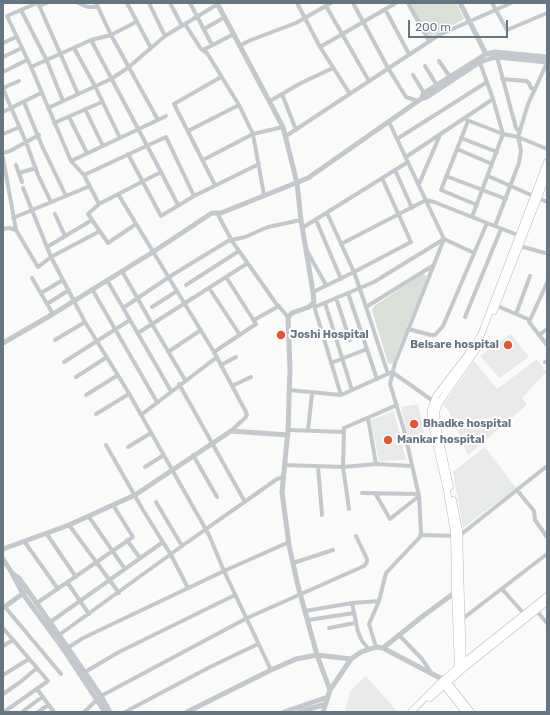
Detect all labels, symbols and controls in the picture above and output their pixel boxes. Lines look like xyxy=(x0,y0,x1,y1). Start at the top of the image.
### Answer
scale bar xyxy=(410,12,510,38)
text: 200 m xyxy=(415,20,451,34)
place label: Joshi Hospital xyxy=(290,328,369,342)
marker: Joshi Hospital xyxy=(275,329,287,341)
place label: Belsare hospital xyxy=(410,338,499,352)
marker: Belsare hospital xyxy=(502,339,514,351)
place label: Bhadke hospital xyxy=(423,417,511,431)
marker: Bhadke hospital xyxy=(408,418,420,430)
place label: Mankar hospital xyxy=(397,433,485,447)
marker: Mankar hospital xyxy=(382,434,394,446)

